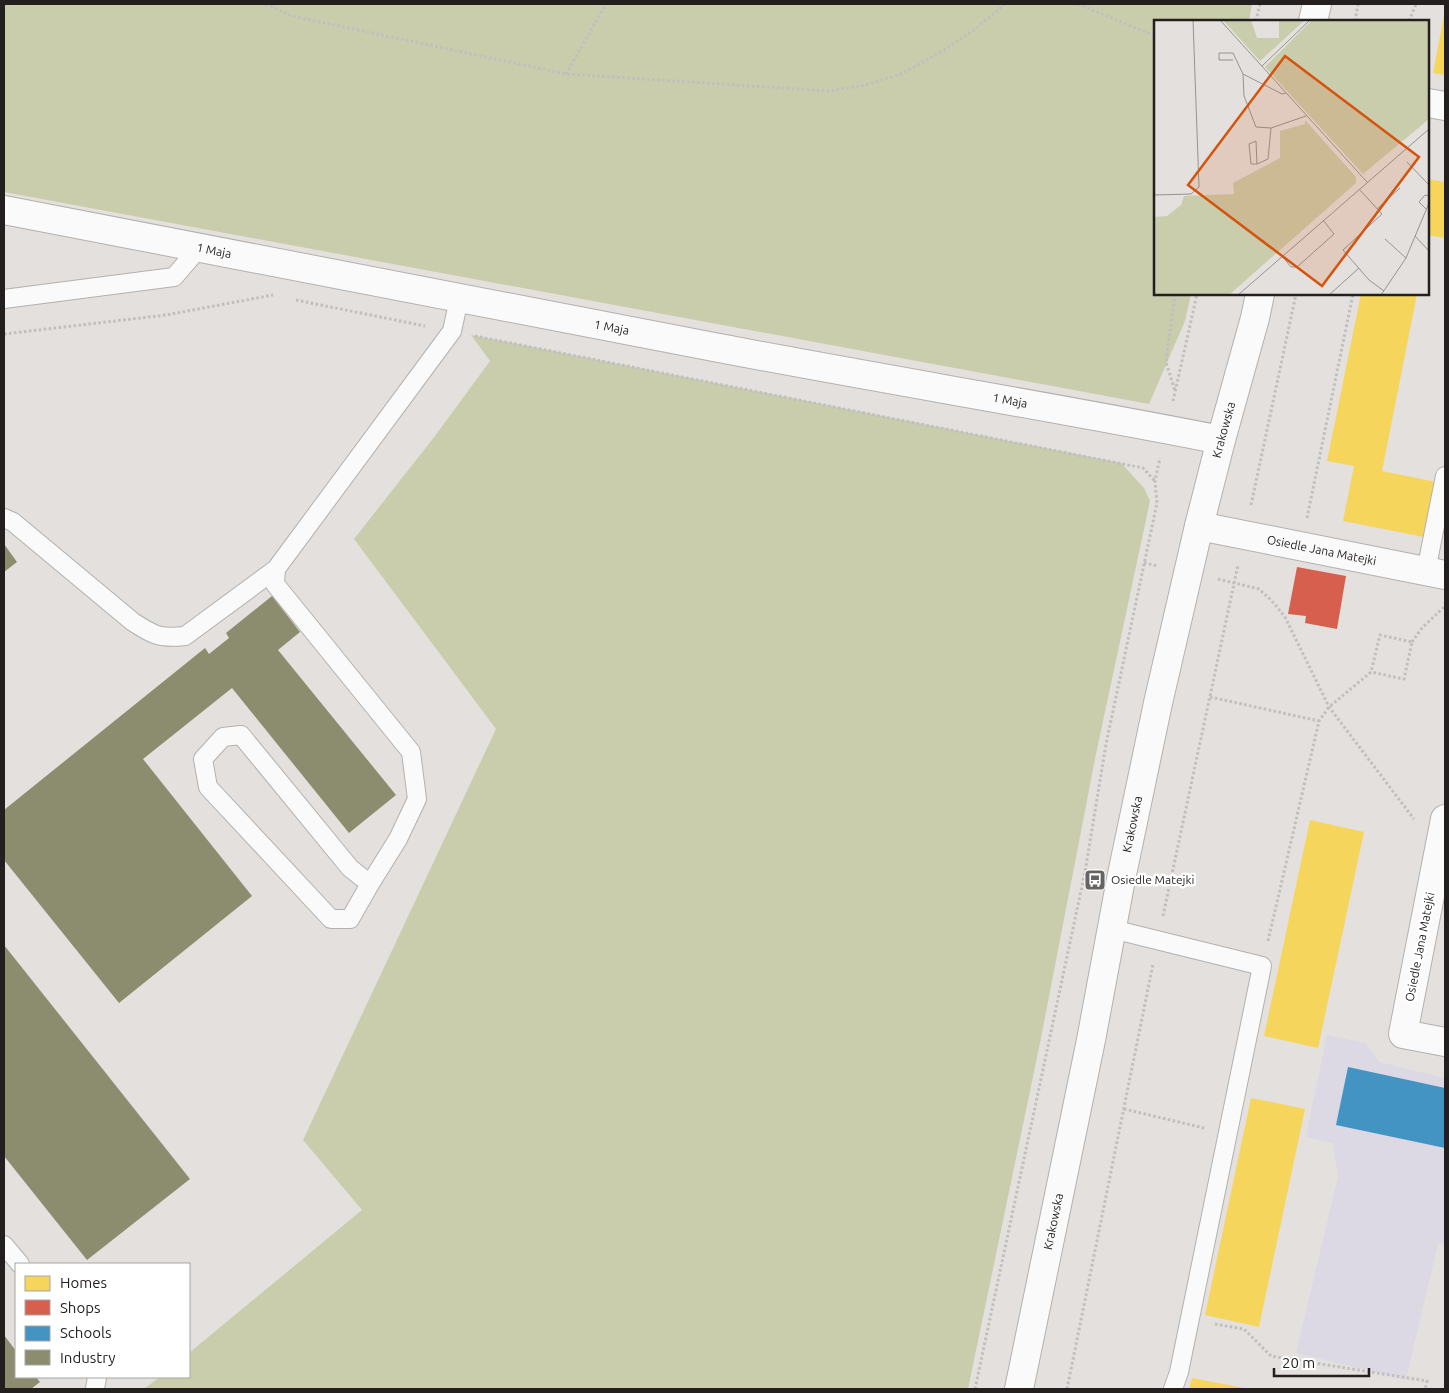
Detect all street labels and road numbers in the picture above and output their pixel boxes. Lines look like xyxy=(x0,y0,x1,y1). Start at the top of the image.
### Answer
street label: 1 Maja xyxy=(196,241,233,260)
street label: 1 Maja xyxy=(593,317,630,337)
street label: 1 Maja xyxy=(992,391,1029,410)
street label: Krakowska xyxy=(1210,400,1237,459)
street label: Osiedle Jana Matejki xyxy=(1266,533,1378,567)
street label: Krakowska xyxy=(1120,795,1144,854)
street label: Osiedle Jana Matejki xyxy=(1403,891,1437,1003)
street label: Krakowska xyxy=(1041,1192,1065,1251)

